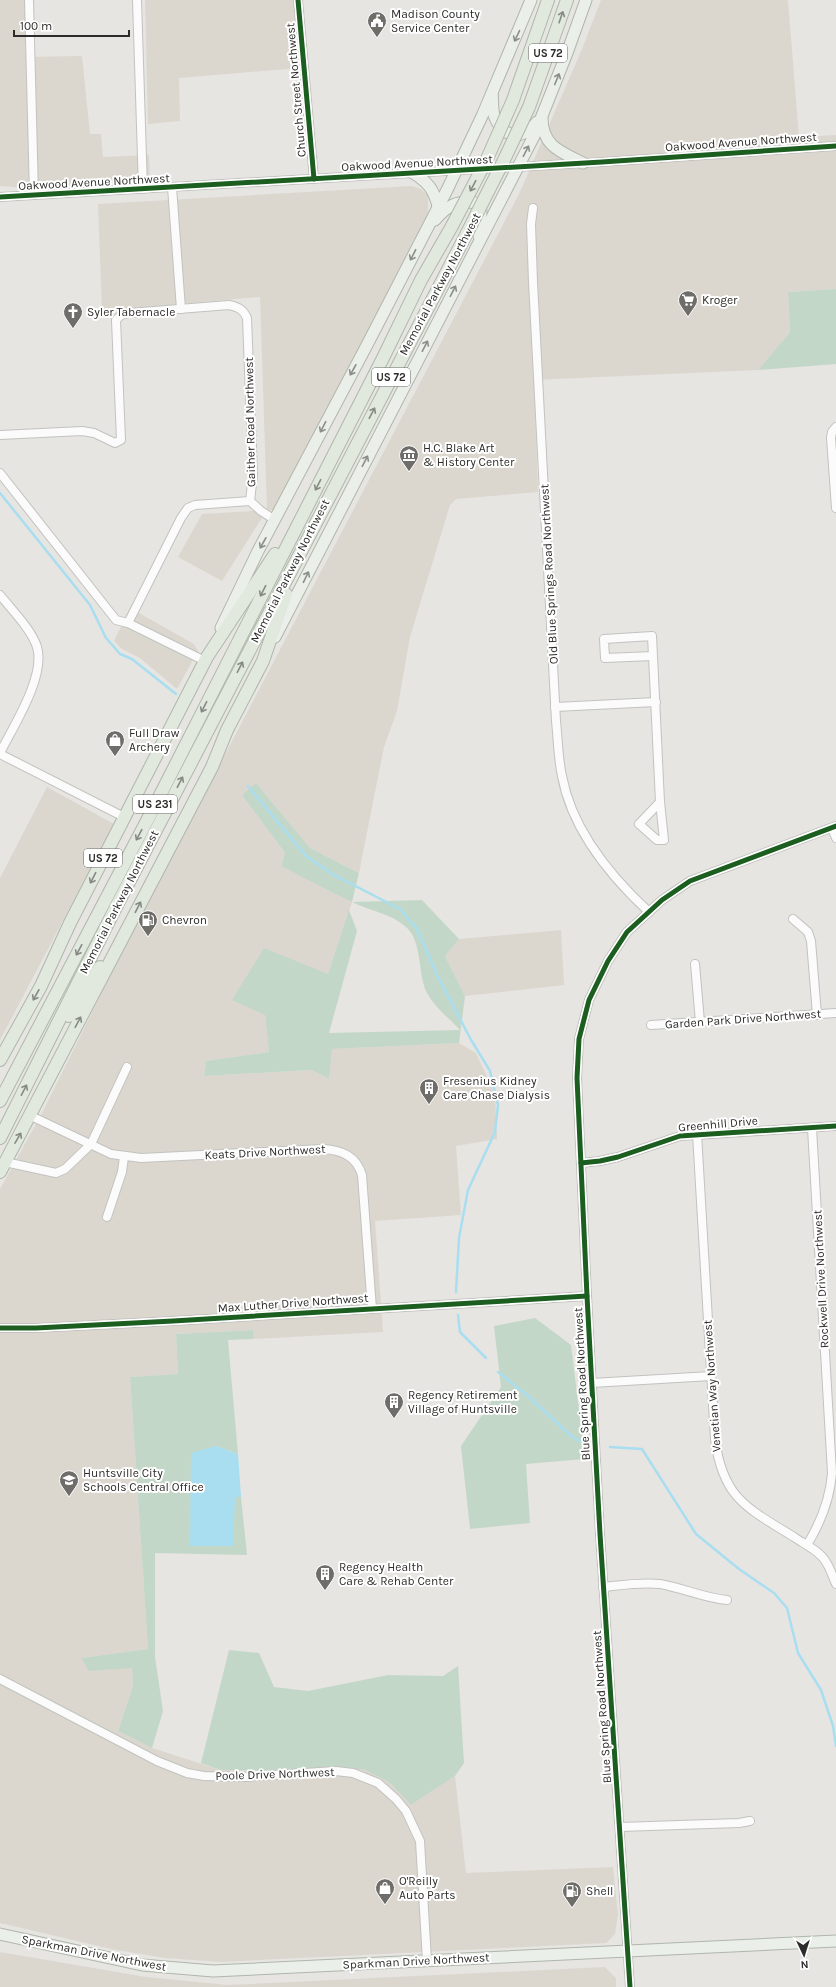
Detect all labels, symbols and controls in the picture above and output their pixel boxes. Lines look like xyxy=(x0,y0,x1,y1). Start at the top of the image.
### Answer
place label: Madison County Service Center xyxy=(391,7,480,35)
public building icon: Madison County Service Center xyxy=(366,10,388,38)
one-way arrow xyxy=(558,11,565,24)
scale bar xyxy=(14,12,129,38)
text: 100 m xyxy=(20,19,52,33)
street label: Church Street Northwest xyxy=(283,22,309,158)
one-way arrow xyxy=(513,30,520,42)
road number: US 72 xyxy=(529,44,567,62)
one-way arrow xyxy=(554,74,562,86)
street label: Oakwood Avenue Northwest xyxy=(665,130,818,154)
one-way arrow xyxy=(523,145,530,157)
street label: Oakwood Avenue Northwest xyxy=(341,152,494,174)
street label: Oakwood Avenue Northwest xyxy=(18,171,171,193)
one-way arrow xyxy=(469,180,476,192)
street label: Memorial Parkway Northwest xyxy=(396,210,484,358)
one-way arrow xyxy=(409,249,417,261)
one-way arrow xyxy=(450,285,457,297)
supermarket icon: Kroger xyxy=(677,289,699,317)
place label: Kroger xyxy=(702,293,738,307)
church icon: Syler Tabernacle xyxy=(62,301,84,329)
place label: Syler Tabernacle xyxy=(87,305,175,319)
one-way arrow xyxy=(422,340,429,352)
street label: Gaither Road Northwest xyxy=(242,356,258,487)
one-way arrow xyxy=(349,364,357,376)
road number: US 72 xyxy=(372,368,410,386)
one-way arrow xyxy=(369,407,376,419)
one-way arrow xyxy=(319,421,326,433)
place label: H.C. Blake Art & History Center xyxy=(423,441,515,469)
museum icon: H.C. Blake Art & History Center xyxy=(398,444,420,472)
one-way arrow xyxy=(362,455,369,467)
one-way arrow xyxy=(313,478,321,490)
street label: Old Blue Springs Road Northwest xyxy=(537,483,561,665)
street label: Memorial Parkway Northwest xyxy=(248,496,333,645)
one-way arrow xyxy=(258,537,266,549)
one-way arrow xyxy=(303,571,310,583)
one-way arrow xyxy=(259,585,267,597)
one-way arrow xyxy=(237,661,244,673)
one-way arrow xyxy=(200,701,208,713)
place label: Full Draw Archery xyxy=(129,726,180,754)
shop icon: Full Draw Archery xyxy=(104,729,126,757)
one-way arrow xyxy=(177,777,185,789)
road number: US 231 xyxy=(133,795,177,813)
street label: Memorial Parkway Northwest xyxy=(77,827,162,976)
one-way arrow xyxy=(135,829,142,841)
road number: US 72 xyxy=(84,849,122,867)
one-way arrow xyxy=(89,872,96,884)
one-way arrow xyxy=(134,901,142,913)
fuel station icon: Chevron xyxy=(137,909,159,937)
place label: Chevron xyxy=(162,913,207,927)
one-way arrow xyxy=(74,944,82,956)
one-way arrow xyxy=(31,989,39,1001)
street label: Garden Park Drive Northwest xyxy=(664,1007,822,1031)
one-way arrow xyxy=(75,1017,83,1029)
place label: Fresenius Kidney Care Chase Dialysis xyxy=(443,1074,550,1102)
building icon: Fresenius Kidney Care Chase Dialysis xyxy=(418,1077,440,1105)
one-way arrow xyxy=(21,1085,28,1097)
street label: Greenhill Drive xyxy=(678,1114,758,1134)
one-way arrow xyxy=(15,1132,23,1144)
street label: Keats Drive Northwest xyxy=(204,1142,326,1162)
street label: Rockwell Drive Northwest xyxy=(810,1209,832,1349)
street label: Max Luther Drive Northwest xyxy=(217,1291,369,1315)
street label: Blue Spring Road Northwest xyxy=(571,1307,593,1461)
street label: Venetian Way Northwest xyxy=(700,1319,724,1453)
place label: Regency Retirement Village of Huntsville xyxy=(408,1388,518,1416)
building icon: Regency Retirement Village of Huntsville xyxy=(383,1391,405,1419)
place label: Huntsville City Schools Central Office xyxy=(83,1466,204,1494)
school or university icon: Huntsville City Schools Central Office xyxy=(58,1469,80,1497)
place label: Regency Health Care & Rehab Center xyxy=(339,1560,454,1588)
building icon: Regency Health Care & Rehab Center xyxy=(314,1563,336,1591)
street label: Blue Spring Road Northwest xyxy=(590,1630,614,1784)
street label: Poole Drive Northwest xyxy=(215,1765,335,1783)
place label: O'Reilly Auto Parts xyxy=(399,1874,456,1902)
shop icon: O'Reilly Auto Parts xyxy=(374,1877,396,1905)
fuel station icon: Shell xyxy=(561,1880,583,1908)
place label: Shell xyxy=(586,1884,613,1898)
street label: Sparkman Drive Northwest xyxy=(20,1932,168,1974)
north arrow xyxy=(784,1935,824,1975)
street label: Sparkman Drive Northwest xyxy=(342,1950,490,1972)
text: N xyxy=(800,1958,809,1971)

